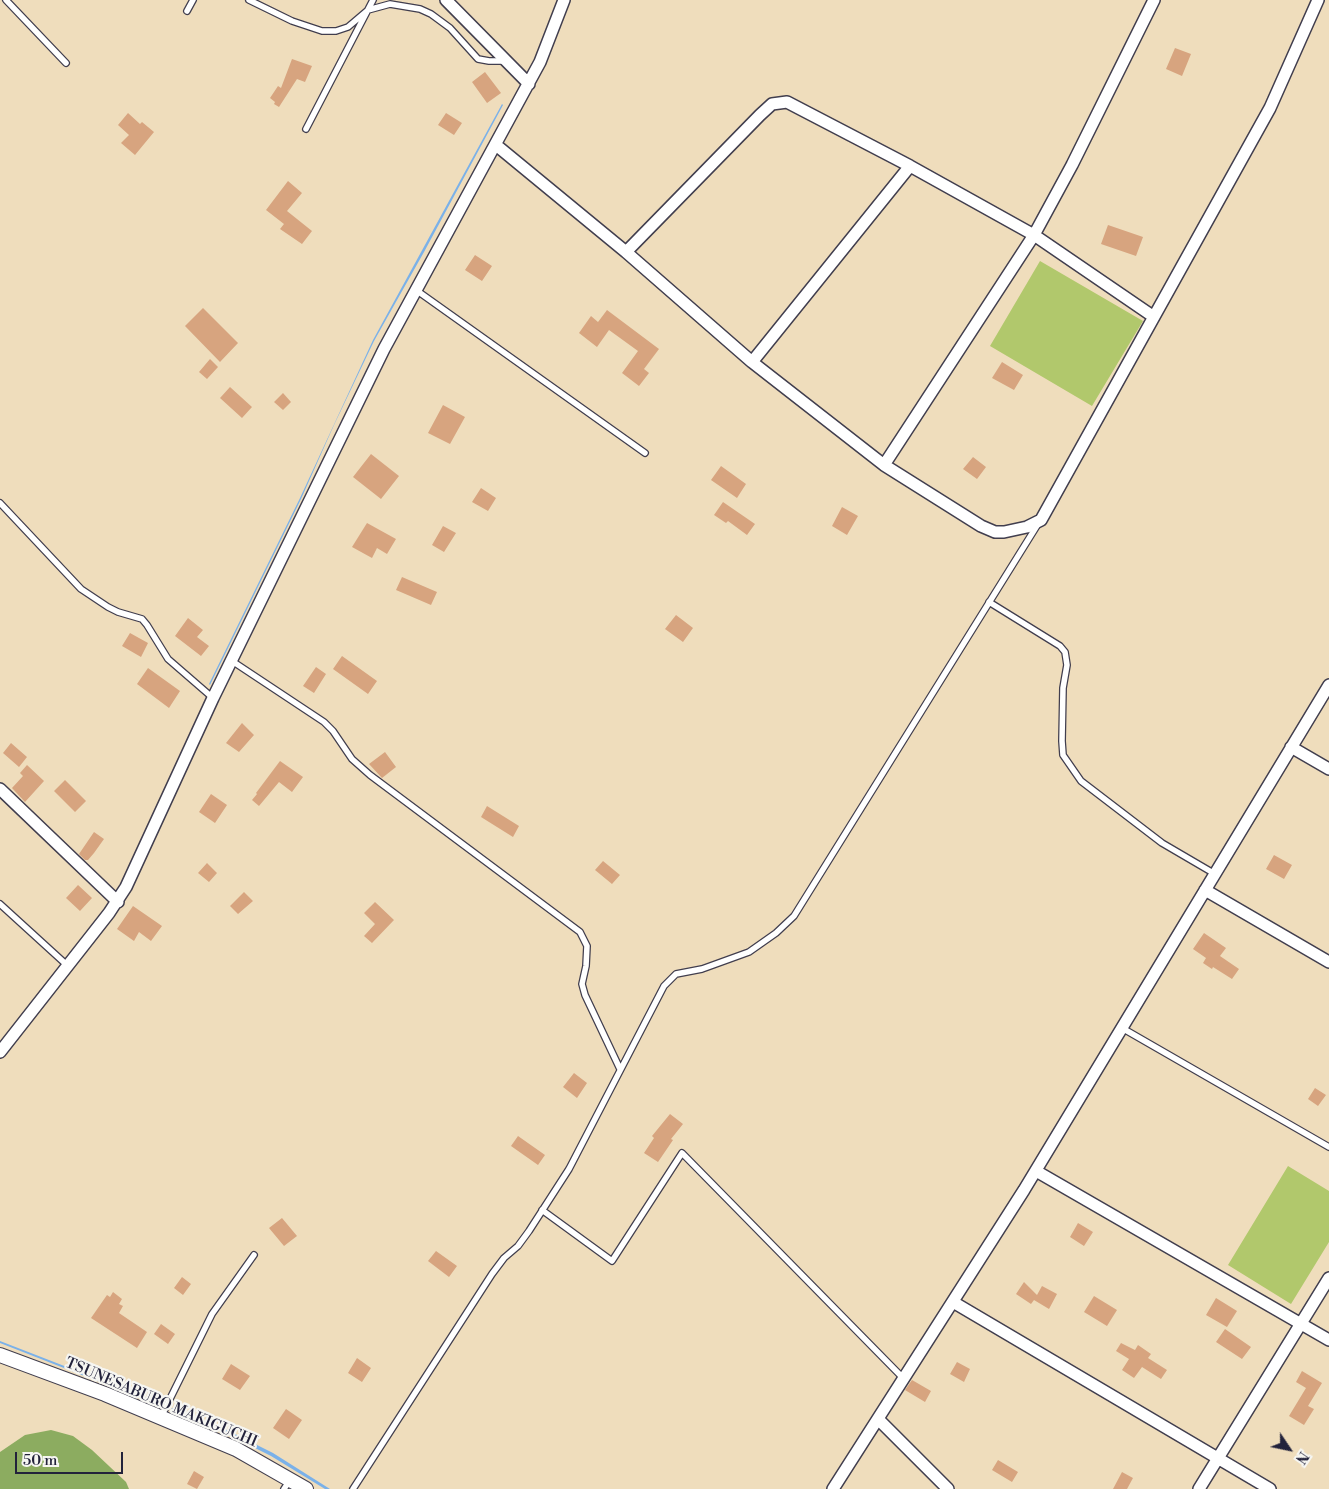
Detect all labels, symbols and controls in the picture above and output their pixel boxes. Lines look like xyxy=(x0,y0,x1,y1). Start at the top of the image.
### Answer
street label: TSUNESABURO MAKIGUCHI xyxy=(62,1354,260,1452)
north arrow xyxy=(1264,1424,1314,1474)
scale bar xyxy=(18,1442,125,1474)
text: N xyxy=(1291,1448,1312,1467)
text: 50 m xyxy=(23,1451,57,1470)

